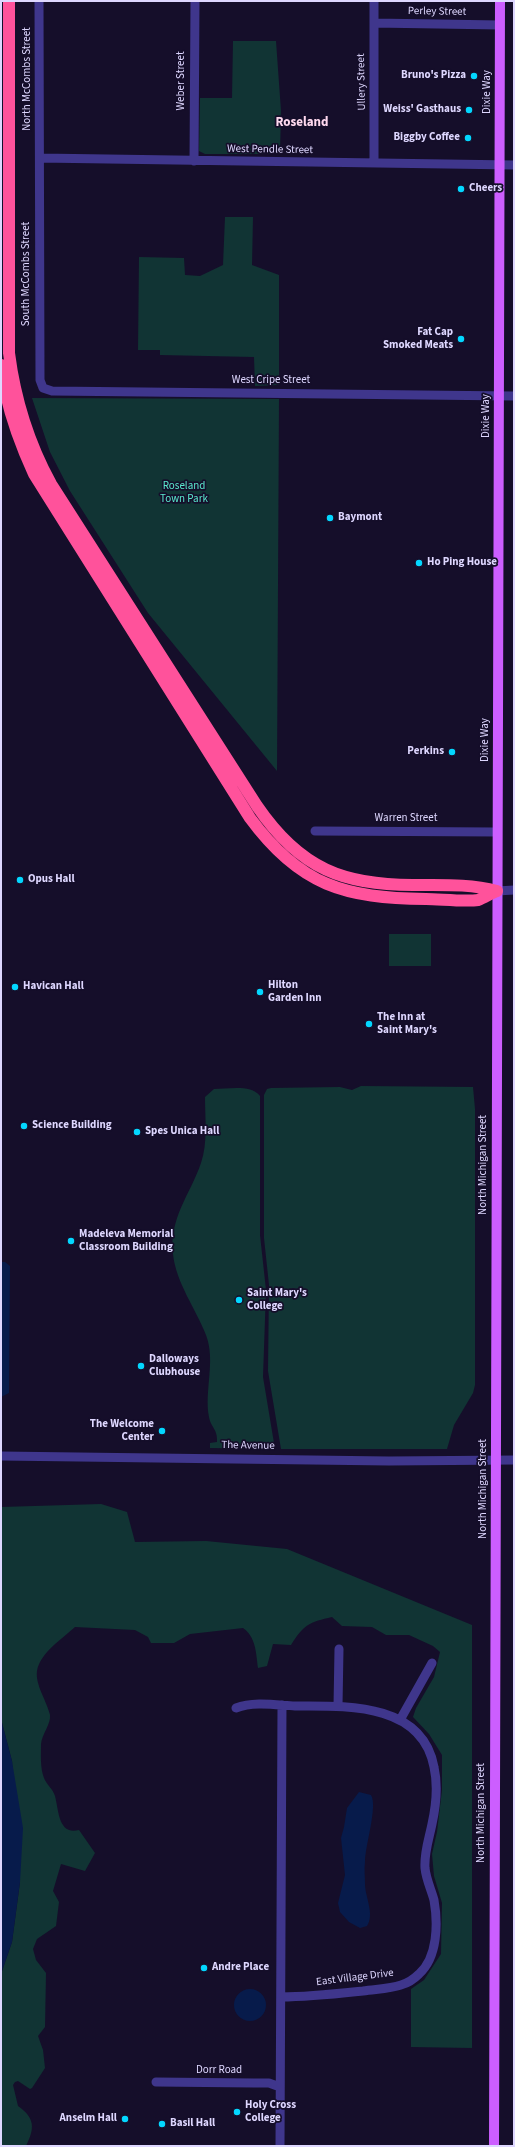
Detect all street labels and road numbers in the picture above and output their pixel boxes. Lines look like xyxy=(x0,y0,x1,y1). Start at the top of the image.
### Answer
street label: Perley Street xyxy=(408,5,466,19)
street label: North McCombs Street xyxy=(21,27,35,131)
street label: Weber Street xyxy=(175,51,189,111)
street label: Ullery Street xyxy=(355,53,369,111)
street label: Dixie Way xyxy=(481,70,495,114)
street label: West Pendle Street xyxy=(227,143,313,157)
street label: South McCombs Street xyxy=(20,222,34,326)
street label: West Cripe Street xyxy=(232,374,310,388)
street label: Dixie Way xyxy=(480,394,494,438)
street label: Dixie Way xyxy=(479,718,493,762)
street label: Warren Street xyxy=(375,812,437,826)
street label: North Michigan Street xyxy=(477,1115,491,1215)
street label: The Avenue xyxy=(221,1439,275,1453)
street label: North Michigan Street xyxy=(477,1439,491,1539)
street label: North Michigan Street xyxy=(475,1763,489,1863)
street label: East Village Drive xyxy=(315,1967,395,1989)
street label: Dorr Road xyxy=(196,2064,242,2078)

